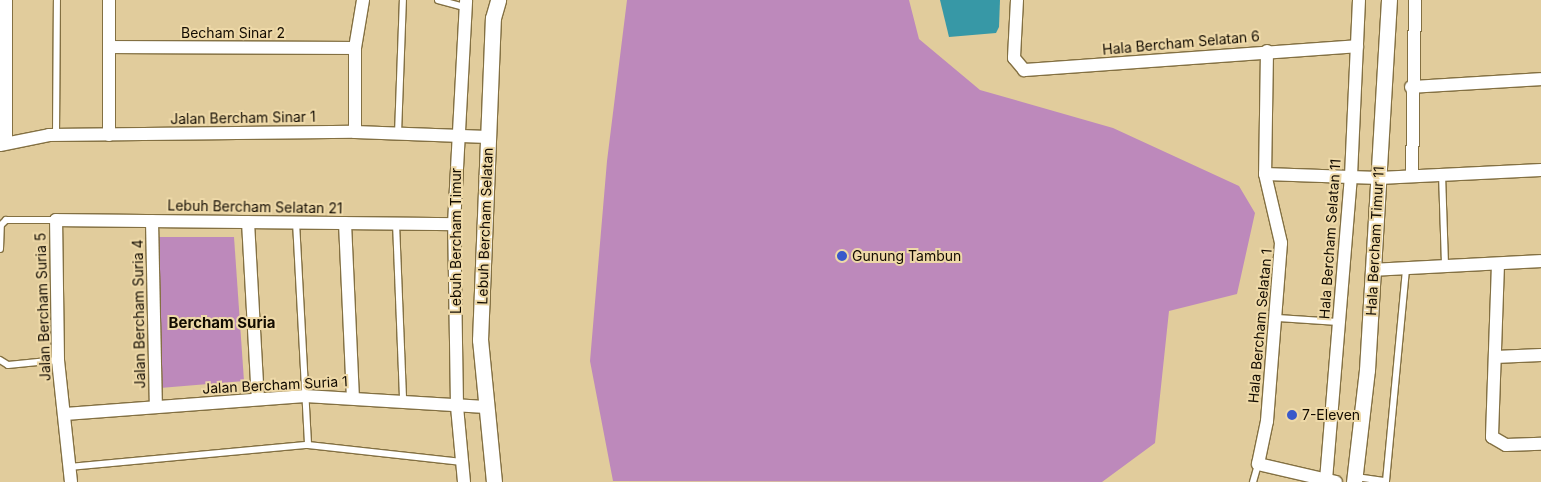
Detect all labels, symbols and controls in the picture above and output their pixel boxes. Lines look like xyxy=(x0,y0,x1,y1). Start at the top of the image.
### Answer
street label: Becham Sinar 2 xyxy=(181,25,285,41)
street label: Hala Bercham Selatan 6 xyxy=(1102,28,1260,58)
street label: Jalan Bercham Sinar 1 xyxy=(170,108,316,128)
street label: Lebuh Bercham Selatan xyxy=(474,147,496,305)
street label: Hala Bercham Selatan 11 xyxy=(1316,158,1344,320)
street label: Hala Bercham Timur 11 xyxy=(1363,166,1387,316)
street label: Lebuh Bercham Timur xyxy=(448,168,464,314)
street label: Lebuh Bercham Selatan 21 xyxy=(167,197,343,217)
street label: Jalan Bercham Suria 5 xyxy=(32,233,54,381)
street label: Jalan Bercham Suria 4 xyxy=(129,239,149,389)
place label: Gunung Tambun xyxy=(852,248,961,264)
street label: Hala Bercham Selatan 1 xyxy=(1245,248,1275,404)
marker: Gunung Tambun xyxy=(836,250,848,262)
district label: Bercham Suria xyxy=(169,314,275,332)
street label: Jalan Bercham Suria 1 xyxy=(202,373,348,397)
place label: 7-Eleven xyxy=(1302,407,1360,423)
marker: 7-Eleven xyxy=(1286,409,1298,421)

